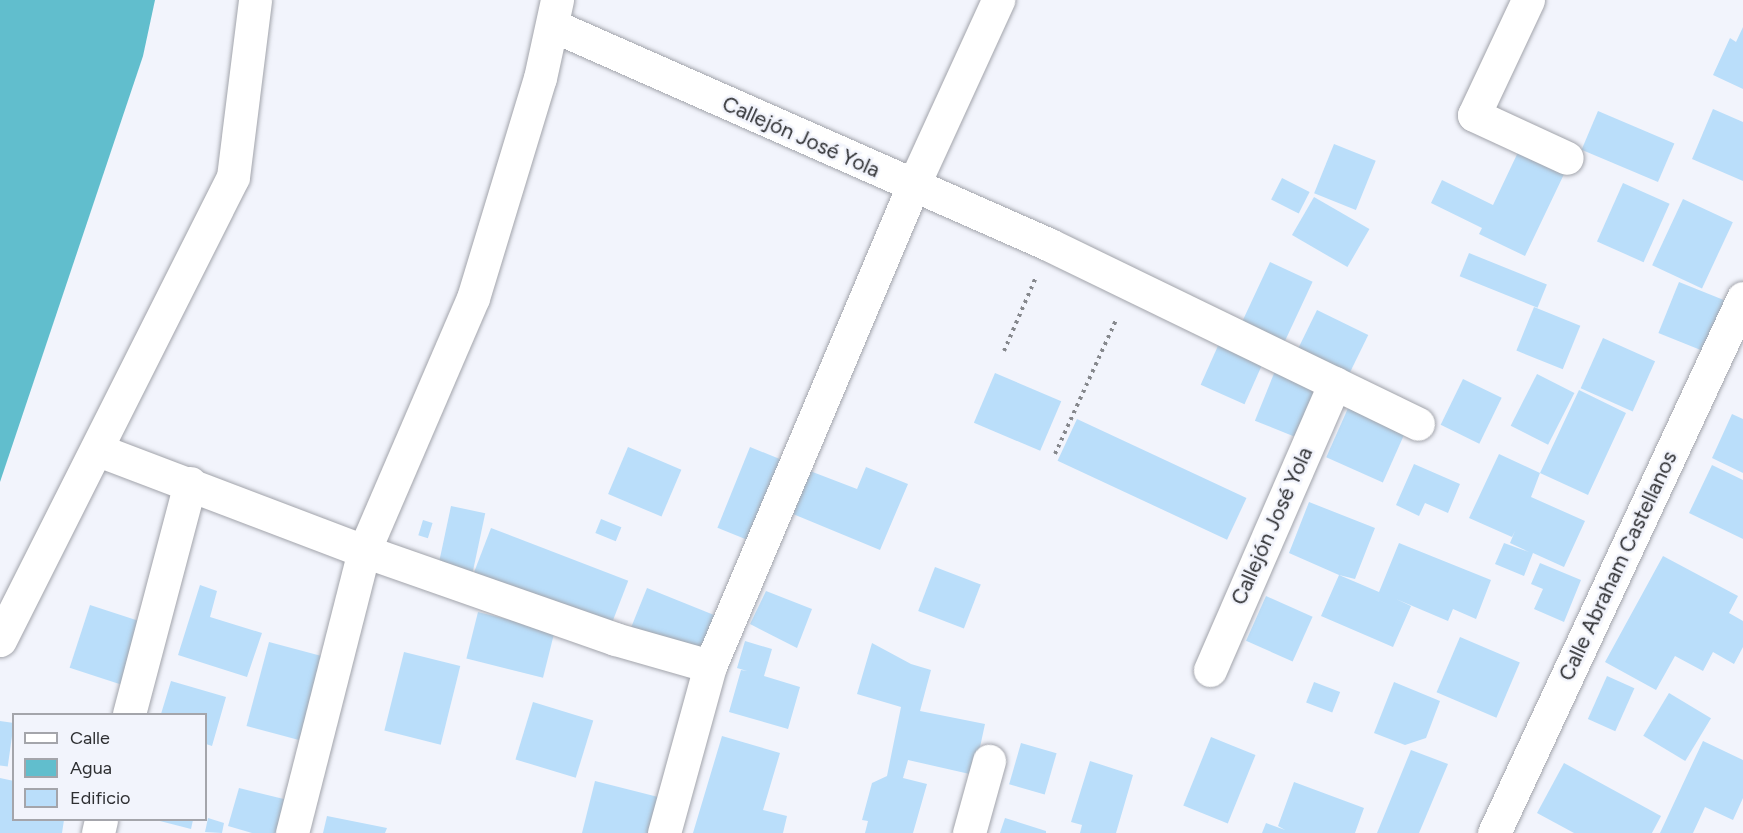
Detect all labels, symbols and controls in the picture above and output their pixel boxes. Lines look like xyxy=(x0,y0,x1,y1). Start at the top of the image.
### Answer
street label: Callejón José Yola xyxy=(718,91,884,183)
street label: Callejón José Yola xyxy=(1226,443,1318,609)
street label: Calle Abraham Castellanos xyxy=(1554,447,1682,685)
legend xyxy=(12,713,207,821)
text: Calle xyxy=(70,727,110,749)
text: Agua xyxy=(70,757,112,779)
text: Edificio xyxy=(70,787,131,809)

